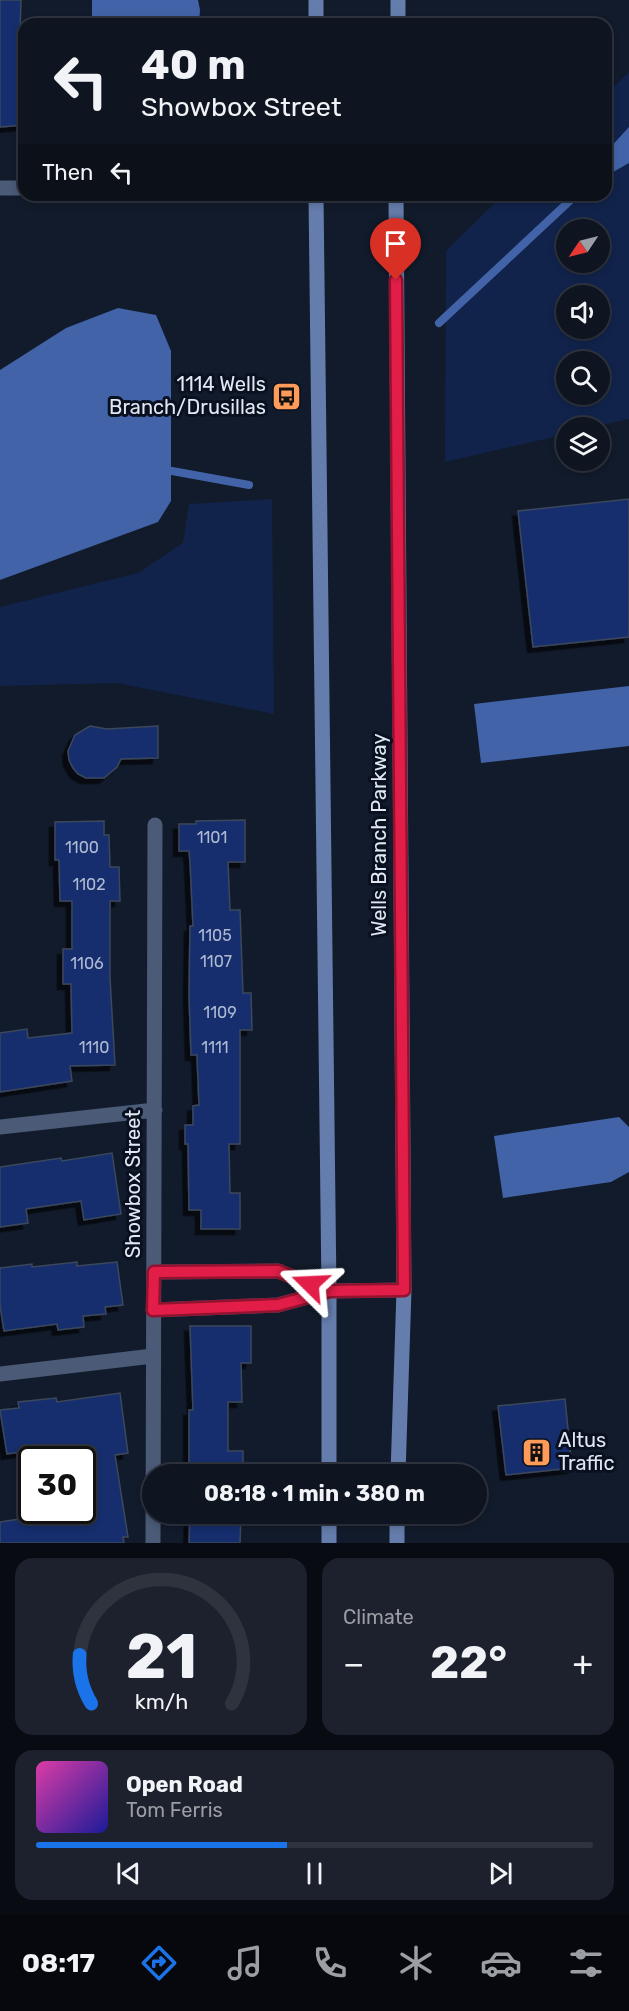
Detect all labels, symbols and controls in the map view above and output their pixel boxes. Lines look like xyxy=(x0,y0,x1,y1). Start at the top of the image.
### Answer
text: 40 m xyxy=(141,40,246,90)
icon: left xyxy=(42,42,120,120)
text: Showbox Street xyxy=(141,91,341,123)
icon: left xyxy=(105,156,138,189)
text: Then xyxy=(42,159,93,186)
pin xyxy=(370,218,421,280)
north arrow xyxy=(556,219,610,273)
map controls xyxy=(556,219,610,471)
icon: arrive xyxy=(379,227,412,260)
button: sound xyxy=(556,285,610,339)
button: search xyxy=(556,351,610,405)
place label: 1114 Wells Branch/Drusillas xyxy=(109,372,266,419)
bus stop icon: 1114 Wells Branch/Drusillas xyxy=(271,380,303,412)
button: layers xyxy=(556,417,610,471)
street label: Wells Branch Parkway xyxy=(367,734,391,936)
house number: 1101 xyxy=(197,828,227,847)
house number: 1100 xyxy=(65,838,99,857)
house number: 1102 xyxy=(72,875,106,894)
house number: 1105 xyxy=(198,926,232,945)
house number: 1107 xyxy=(200,952,232,971)
house number: 1106 xyxy=(70,954,104,973)
house number: 1109 xyxy=(203,1003,237,1022)
house number: 1110 xyxy=(79,1038,109,1057)
house number: 1111 xyxy=(201,1038,229,1057)
street label: Showbox Street xyxy=(121,1110,145,1258)
position arrow xyxy=(278,1252,342,1316)
place label: Altus Traffic xyxy=(558,1428,615,1475)
building icon: Altus Traffic xyxy=(521,1436,553,1468)
speed limit sign: 30 xyxy=(18,1446,96,1524)
text: 08:18 · 1 min · 380 m xyxy=(204,1480,425,1507)
text: Climate xyxy=(343,1605,414,1629)
text: 21 xyxy=(125,1620,197,1694)
text: 22° xyxy=(430,1636,507,1689)
text: − xyxy=(343,1644,364,1683)
text: + xyxy=(572,1644,593,1683)
text: km/h xyxy=(134,1689,188,1714)
text: Open Road xyxy=(126,1771,243,1798)
text: Tom Ferris xyxy=(126,1798,223,1822)
icon: previous xyxy=(112,1857,145,1890)
icon: pause xyxy=(298,1857,331,1890)
icon: next xyxy=(484,1857,517,1890)
icon: directions xyxy=(138,1942,180,1984)
icon: music xyxy=(224,1942,266,1984)
icon: phone xyxy=(309,1942,351,1984)
icon: climate xyxy=(395,1942,437,1984)
icon: car xyxy=(480,1942,522,1984)
icon: filters xyxy=(565,1942,607,1984)
text: 08:17 xyxy=(22,1947,95,1979)

